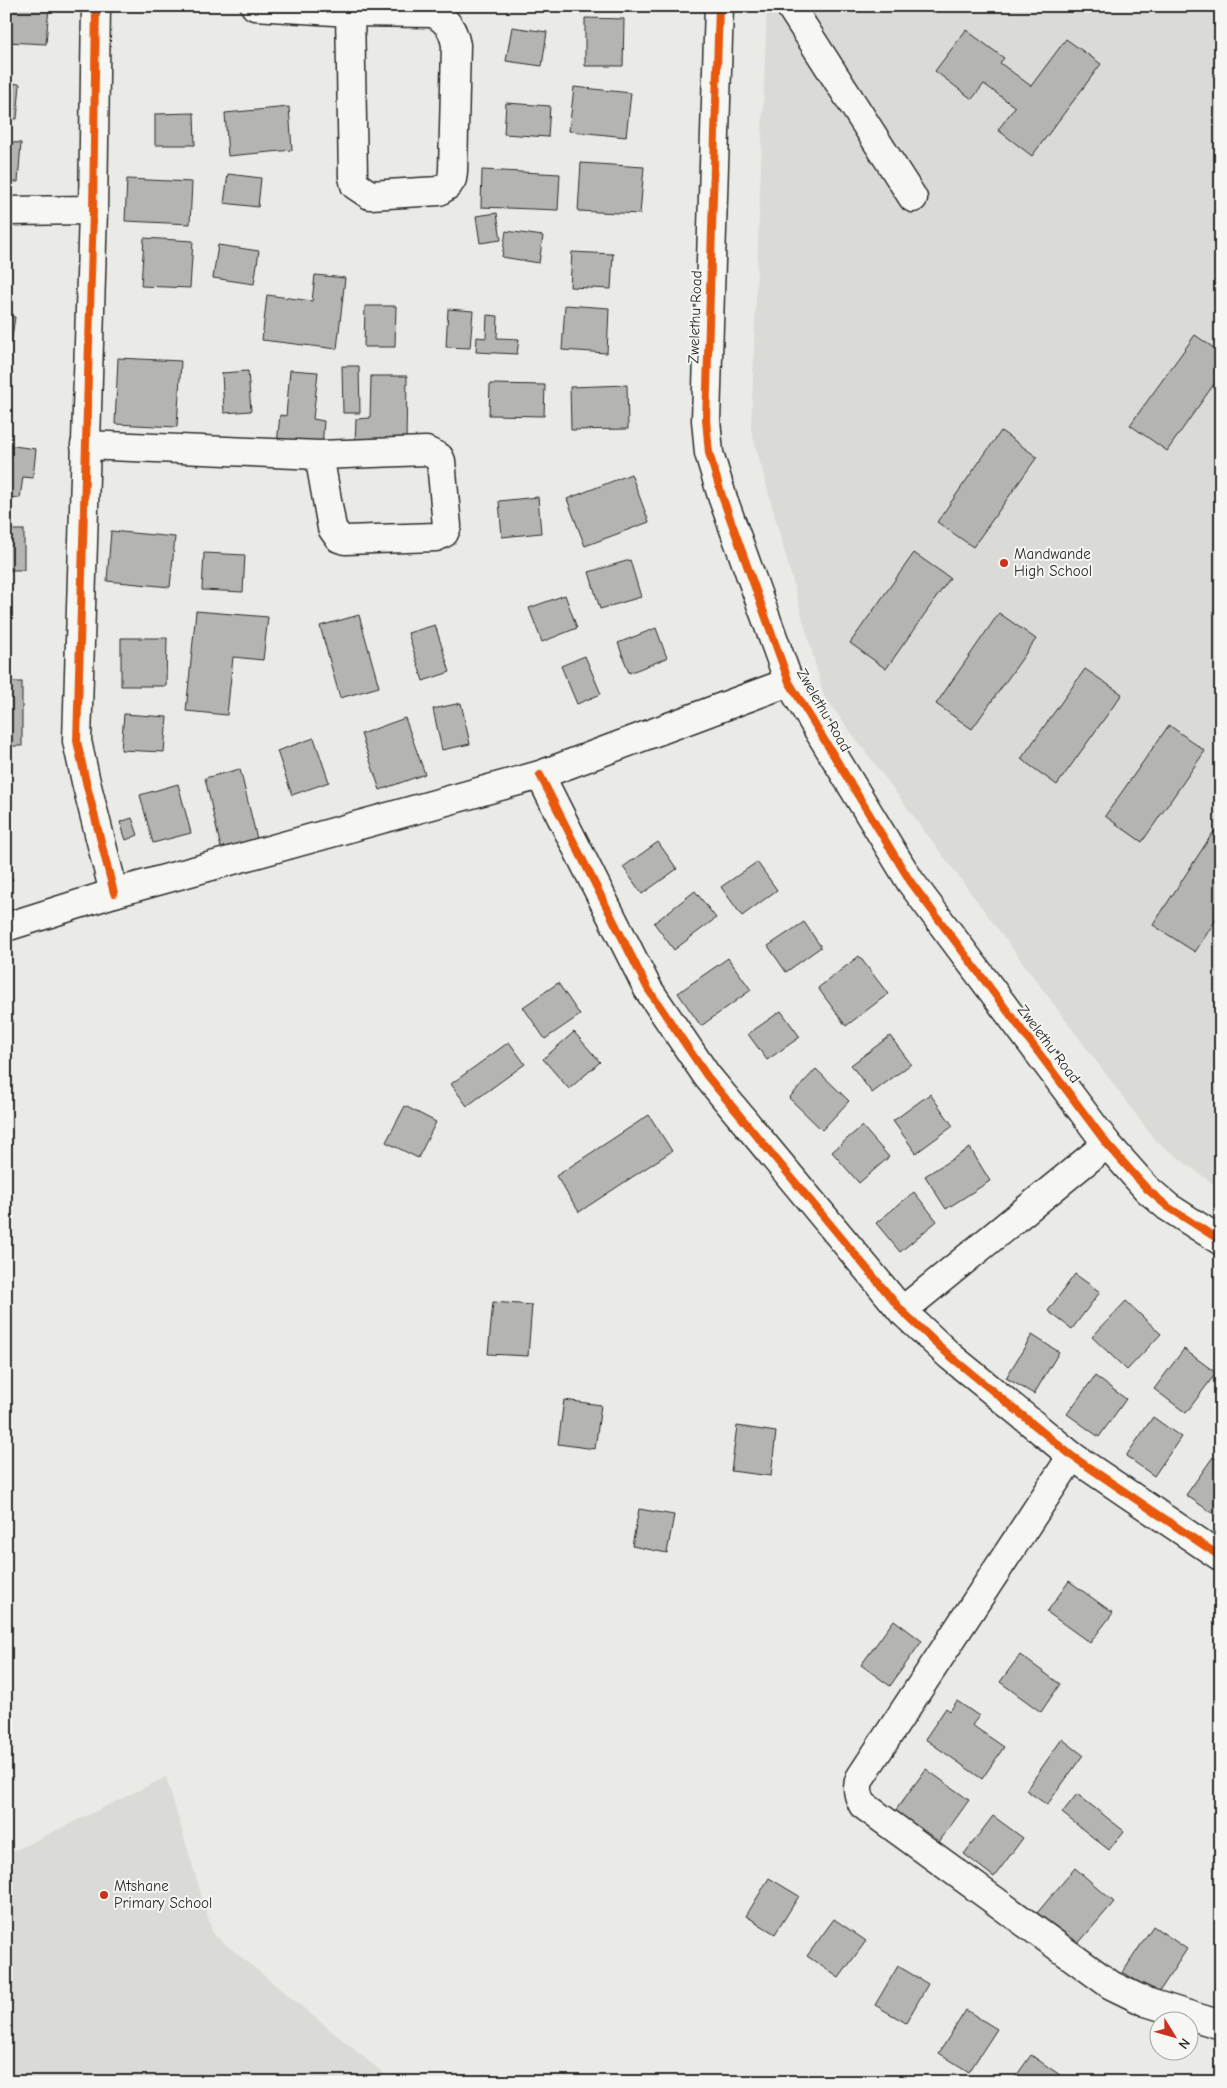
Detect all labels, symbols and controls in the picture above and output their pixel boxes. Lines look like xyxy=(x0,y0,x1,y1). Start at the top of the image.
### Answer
street label: Zwelethu Road xyxy=(684,270,706,364)
place label: Mandwande High School xyxy=(1014,545,1092,580)
marker: Mandwande High School xyxy=(998,557,1010,569)
street label: Zwelethu Road xyxy=(793,665,855,755)
street label: Zwelethu Road xyxy=(1014,1001,1084,1087)
place label: Mtshane Primary School xyxy=(114,1877,212,1912)
marker: Mtshane Primary School xyxy=(98,1889,110,1901)
north arrow xyxy=(1150,2010,1200,2060)
text: N xyxy=(1174,2035,1194,2052)

